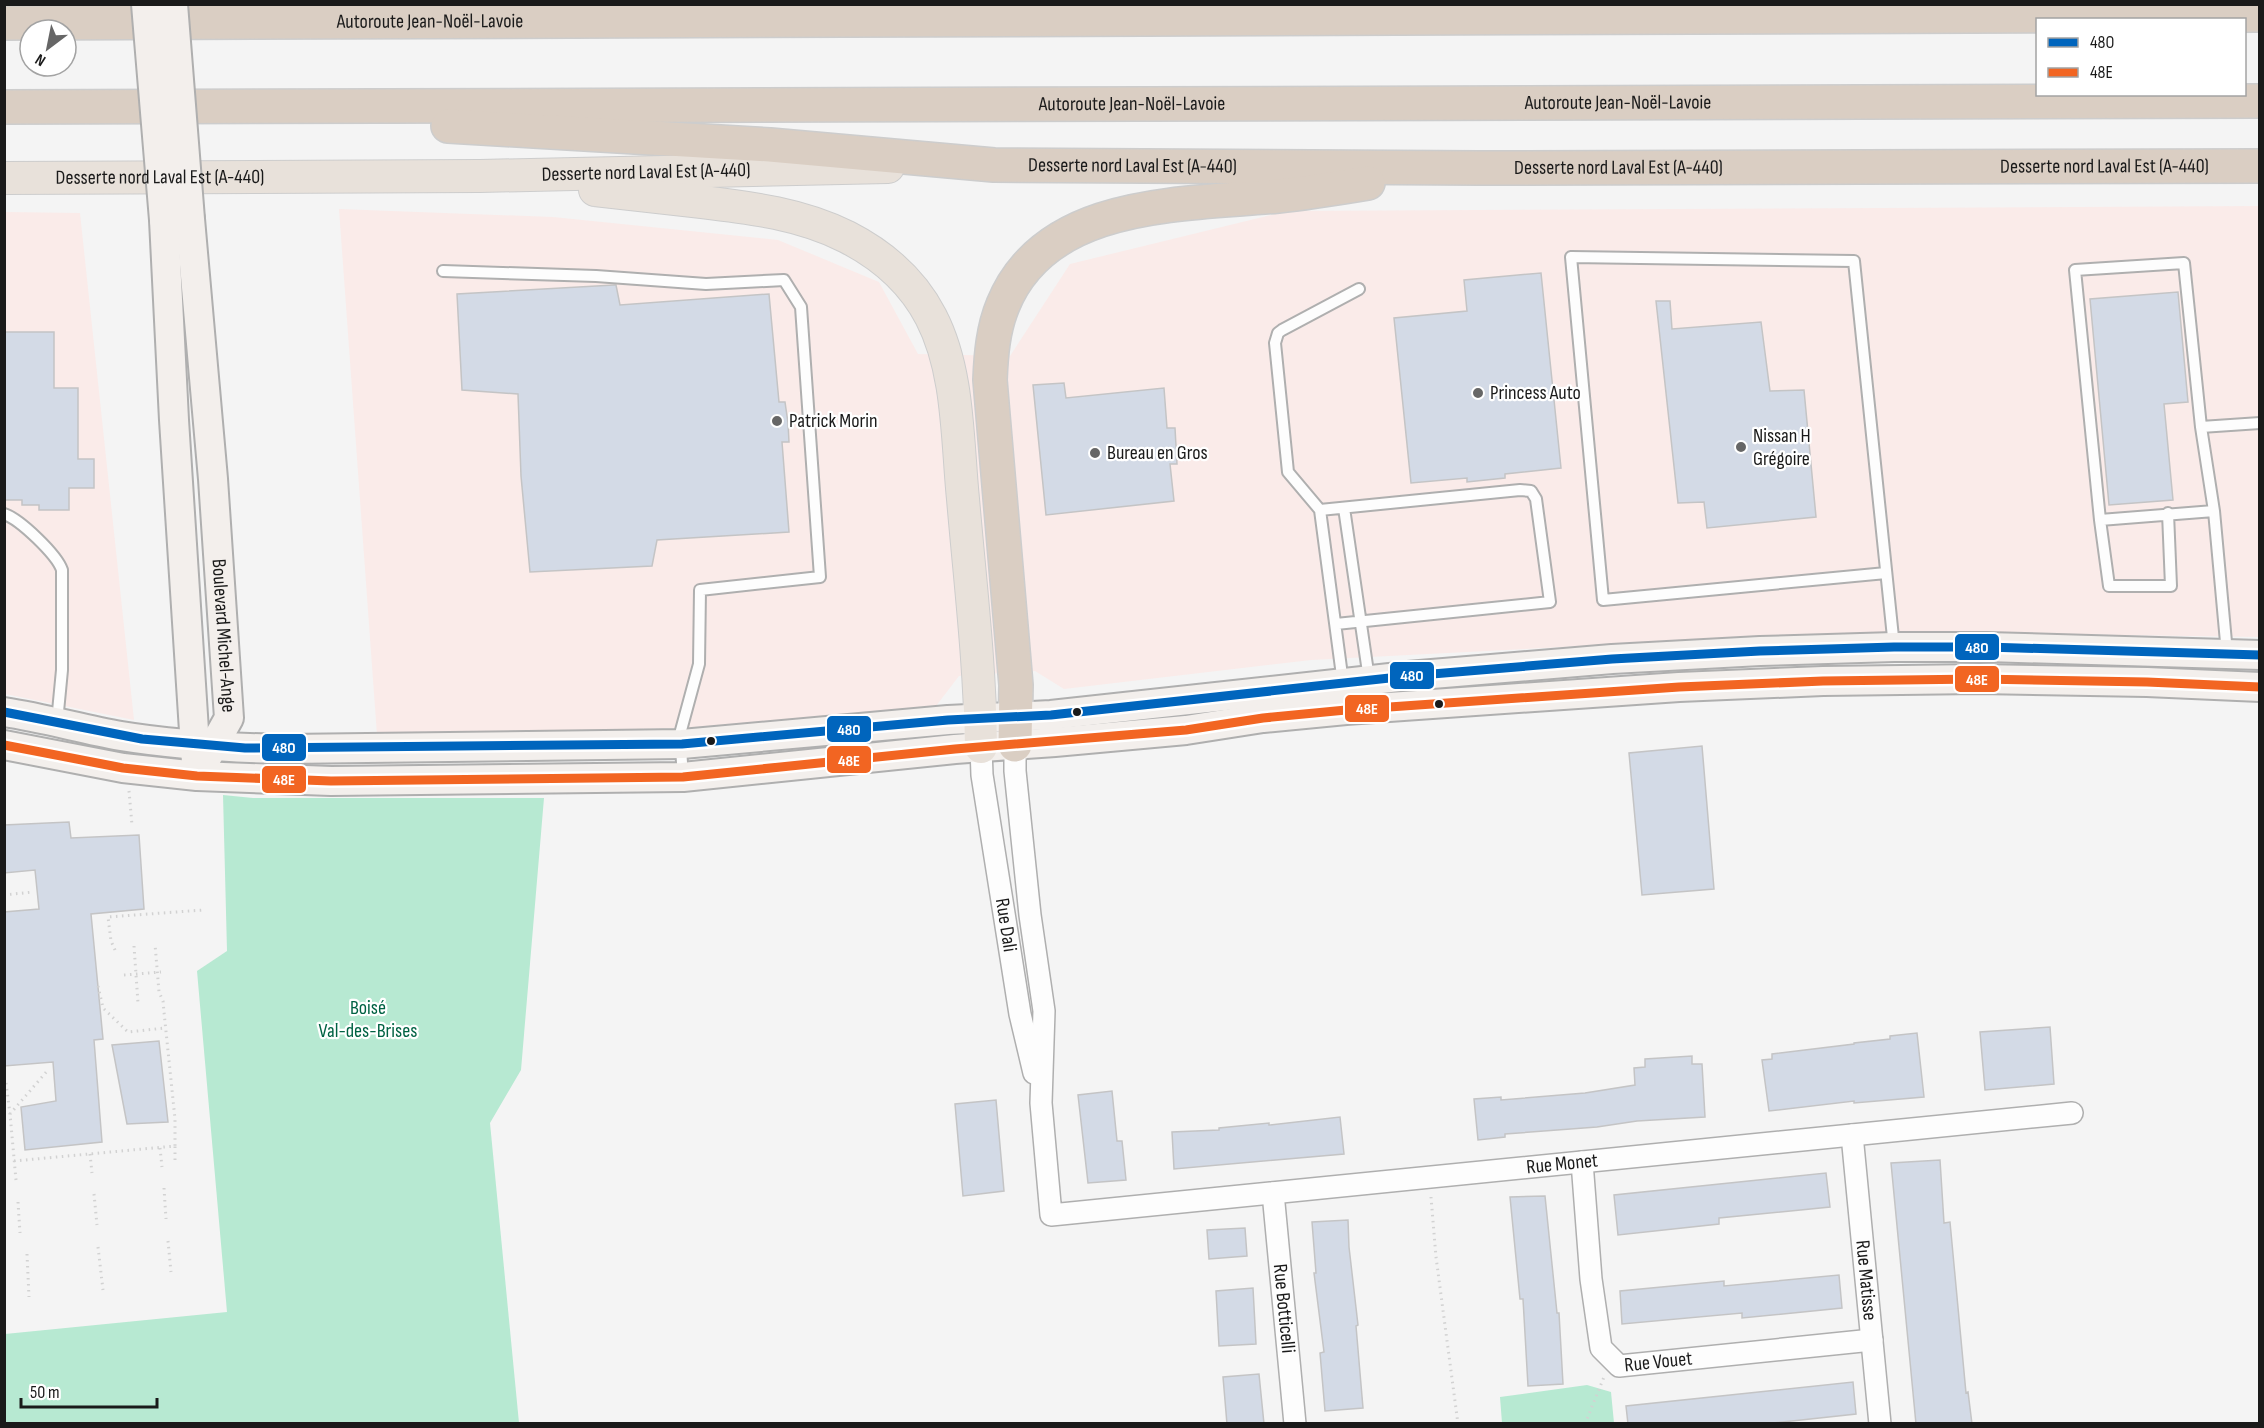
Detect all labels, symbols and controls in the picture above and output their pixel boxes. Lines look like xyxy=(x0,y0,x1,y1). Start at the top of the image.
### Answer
street label: Autoroute Jean-Noël-Lavoie xyxy=(336,9,523,34)
north arrow xyxy=(18,18,78,78)
legend xyxy=(2036,18,2246,96)
text: 48O xyxy=(2090,32,2114,53)
text: N xyxy=(32,49,50,70)
text: 48E xyxy=(2090,62,2113,83)
street label: Autoroute Jean-Noël-Lavoie xyxy=(1524,90,1711,115)
street label: Autoroute Jean-Noël-Lavoie xyxy=(1038,92,1225,116)
street label: Desserte nord Laval Est (A-440) xyxy=(1028,153,1237,179)
street label: Desserte nord Laval Est (A-440) xyxy=(2000,154,2209,179)
street label: Desserte nord Laval Est (A-440) xyxy=(1514,155,1723,180)
street label: Desserte nord Laval Est (A-440) xyxy=(541,158,751,187)
street label: Desserte nord Laval Est (A-440) xyxy=(56,165,264,190)
place label: Princess Auto xyxy=(1490,381,1581,405)
marker: Princess Auto xyxy=(1471,386,1485,400)
place label: Patrick Morin xyxy=(789,409,877,433)
marker: Patrick Morin xyxy=(770,414,784,428)
place label: Nissan H Grégoire xyxy=(1753,424,1811,471)
marker: Nissan H Grégoire xyxy=(1734,440,1748,454)
place label: Bureau en Gros xyxy=(1107,441,1208,465)
marker: Bureau en Gros xyxy=(1088,446,1102,460)
street label: Boulevard Michel-Ange xyxy=(206,558,241,713)
line badge: 48O xyxy=(1954,633,2000,661)
text: 48O xyxy=(1965,639,1989,658)
line badge: 48O xyxy=(1389,661,1435,690)
line badge: 48E xyxy=(1954,665,2000,693)
text: 48O xyxy=(1400,667,1424,686)
text: 48E xyxy=(1966,671,1988,690)
line badge: 48E xyxy=(1344,694,1390,723)
unlabelled marker xyxy=(1433,698,1445,710)
text: 48E xyxy=(1356,700,1378,719)
unlabelled marker xyxy=(1071,706,1083,718)
line badge: 48O xyxy=(826,715,872,743)
text: 48O xyxy=(837,721,861,740)
line badge: 48O xyxy=(261,733,307,762)
unlabelled marker xyxy=(705,735,717,747)
text: 48O xyxy=(272,739,296,758)
line badge: 48E xyxy=(826,745,872,774)
text: 48E xyxy=(838,752,860,771)
line badge: 48E xyxy=(261,765,307,794)
text: 48E xyxy=(273,771,295,790)
street label: Rue Dali xyxy=(990,896,1022,954)
park label: Boisé Val-des-Brises xyxy=(319,996,417,1043)
street label: Rue Monet xyxy=(1525,1148,1599,1179)
street label: Rue Matisse xyxy=(1850,1239,1882,1322)
street label: Rue Botticelli xyxy=(1268,1263,1300,1354)
street label: Rue Vouet xyxy=(1623,1347,1693,1377)
scale bar xyxy=(21,1371,158,1409)
text: 50 m xyxy=(30,1382,60,1403)

